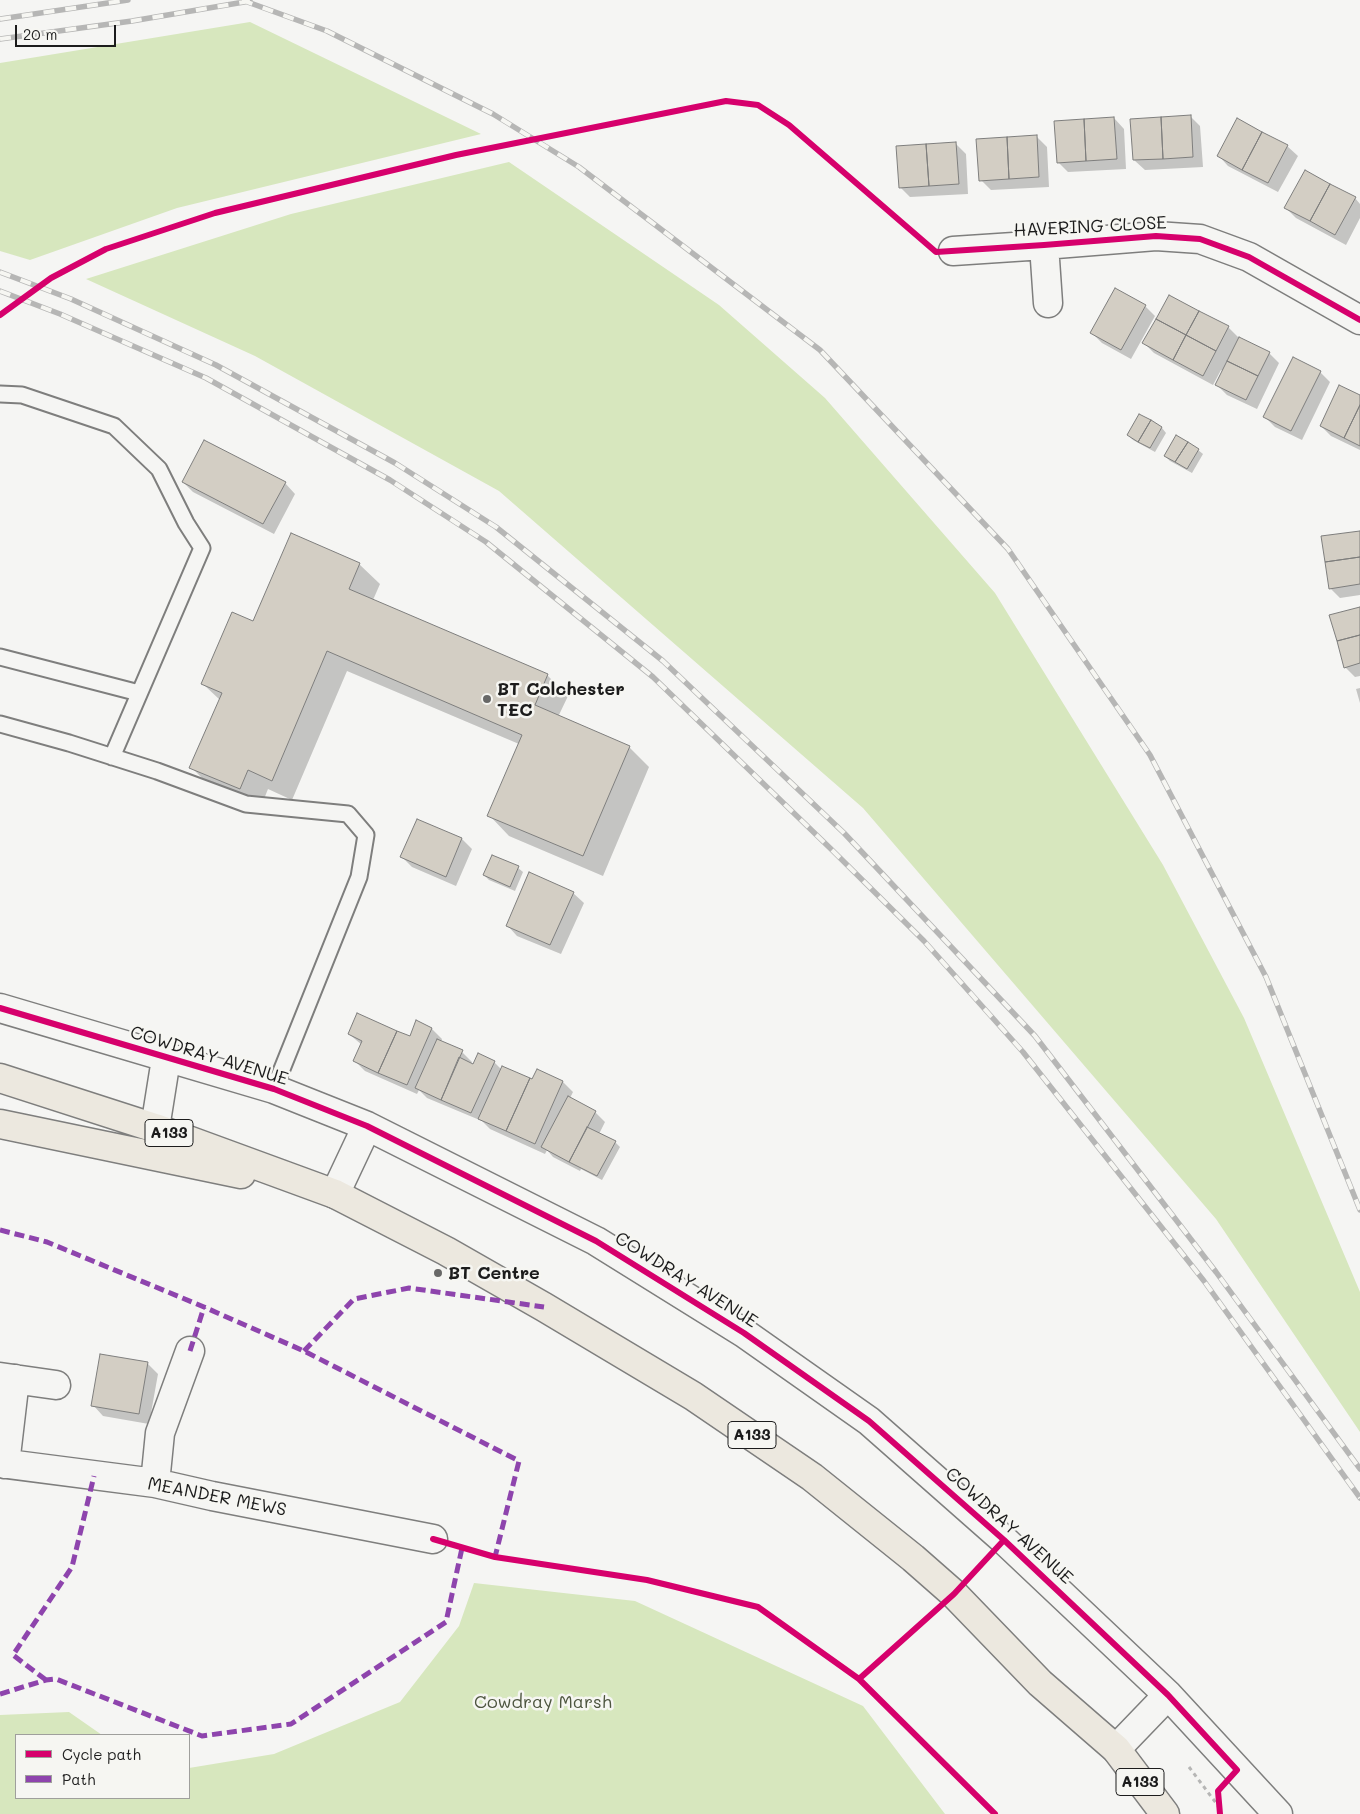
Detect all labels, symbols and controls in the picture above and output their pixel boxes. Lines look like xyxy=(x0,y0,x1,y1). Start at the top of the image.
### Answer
scale bar xyxy=(18,15,119,47)
text: 20 m xyxy=(23,24,57,44)
street label: HAVERING CLOSE xyxy=(1013,212,1167,242)
place label: BT Colchester TEC xyxy=(497,678,625,721)
marker: BT Colchester TEC xyxy=(481,693,493,705)
street label: COWDRAY AVENUE xyxy=(127,1022,291,1090)
road number: A133 xyxy=(145,1120,193,1146)
street label: COWDRAY AVENUE xyxy=(611,1227,761,1333)
place label: BT Centre xyxy=(448,1262,540,1284)
marker: BT Centre xyxy=(432,1267,444,1279)
road number: A133 xyxy=(728,1422,776,1448)
street label: COWDRAY AVENUE xyxy=(941,1463,1077,1589)
street label: MEANDER MEWS xyxy=(146,1473,288,1521)
park label: Cowdray Marsh xyxy=(474,1691,612,1713)
legend xyxy=(15,1734,190,1799)
text: Cycle path xyxy=(62,1744,141,1764)
road number: A133 xyxy=(1116,1768,1164,1795)
text: Path xyxy=(62,1769,96,1789)

